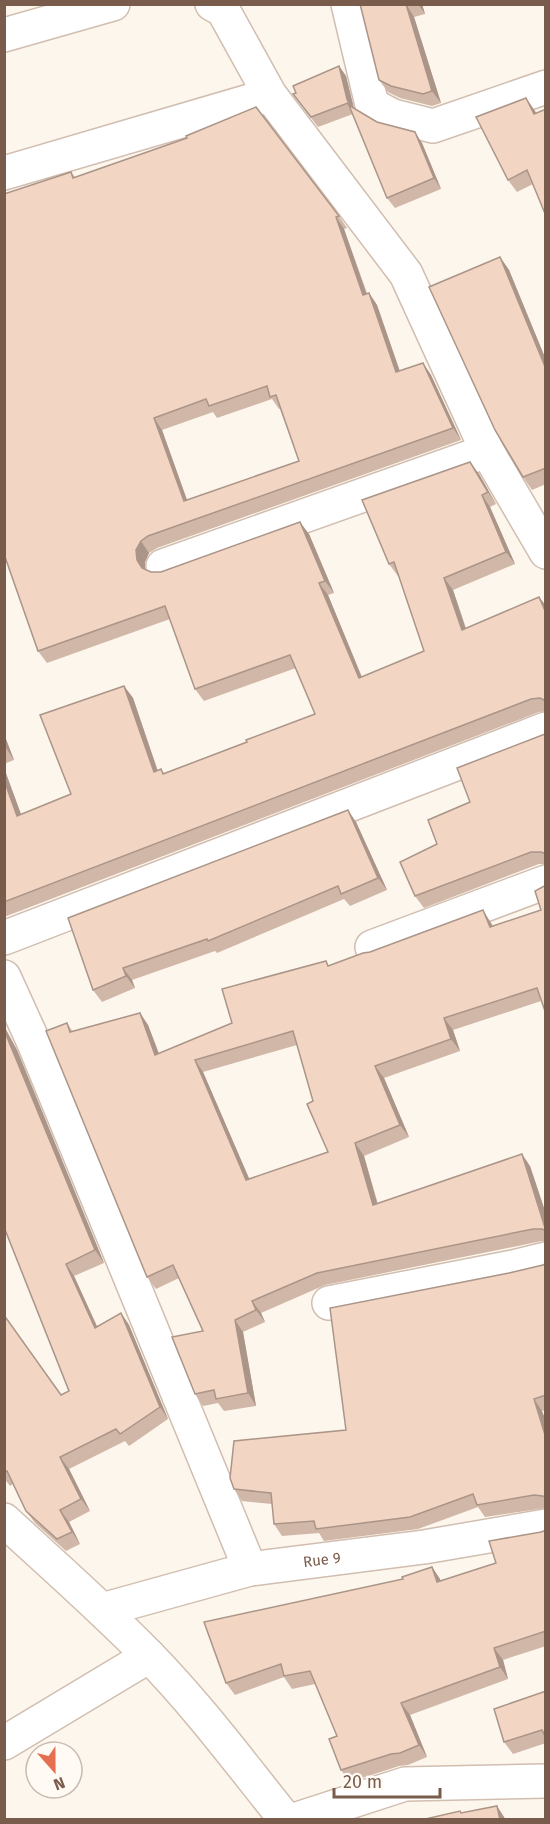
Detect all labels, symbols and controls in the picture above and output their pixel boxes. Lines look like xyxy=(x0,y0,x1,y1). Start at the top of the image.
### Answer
street label: Rue 9 xyxy=(302,1549,342,1571)
north arrow xyxy=(24,1740,84,1800)
scale bar xyxy=(334,1761,440,1799)
text: 20 m xyxy=(343,1771,382,1793)
text: N xyxy=(51,1773,68,1794)

